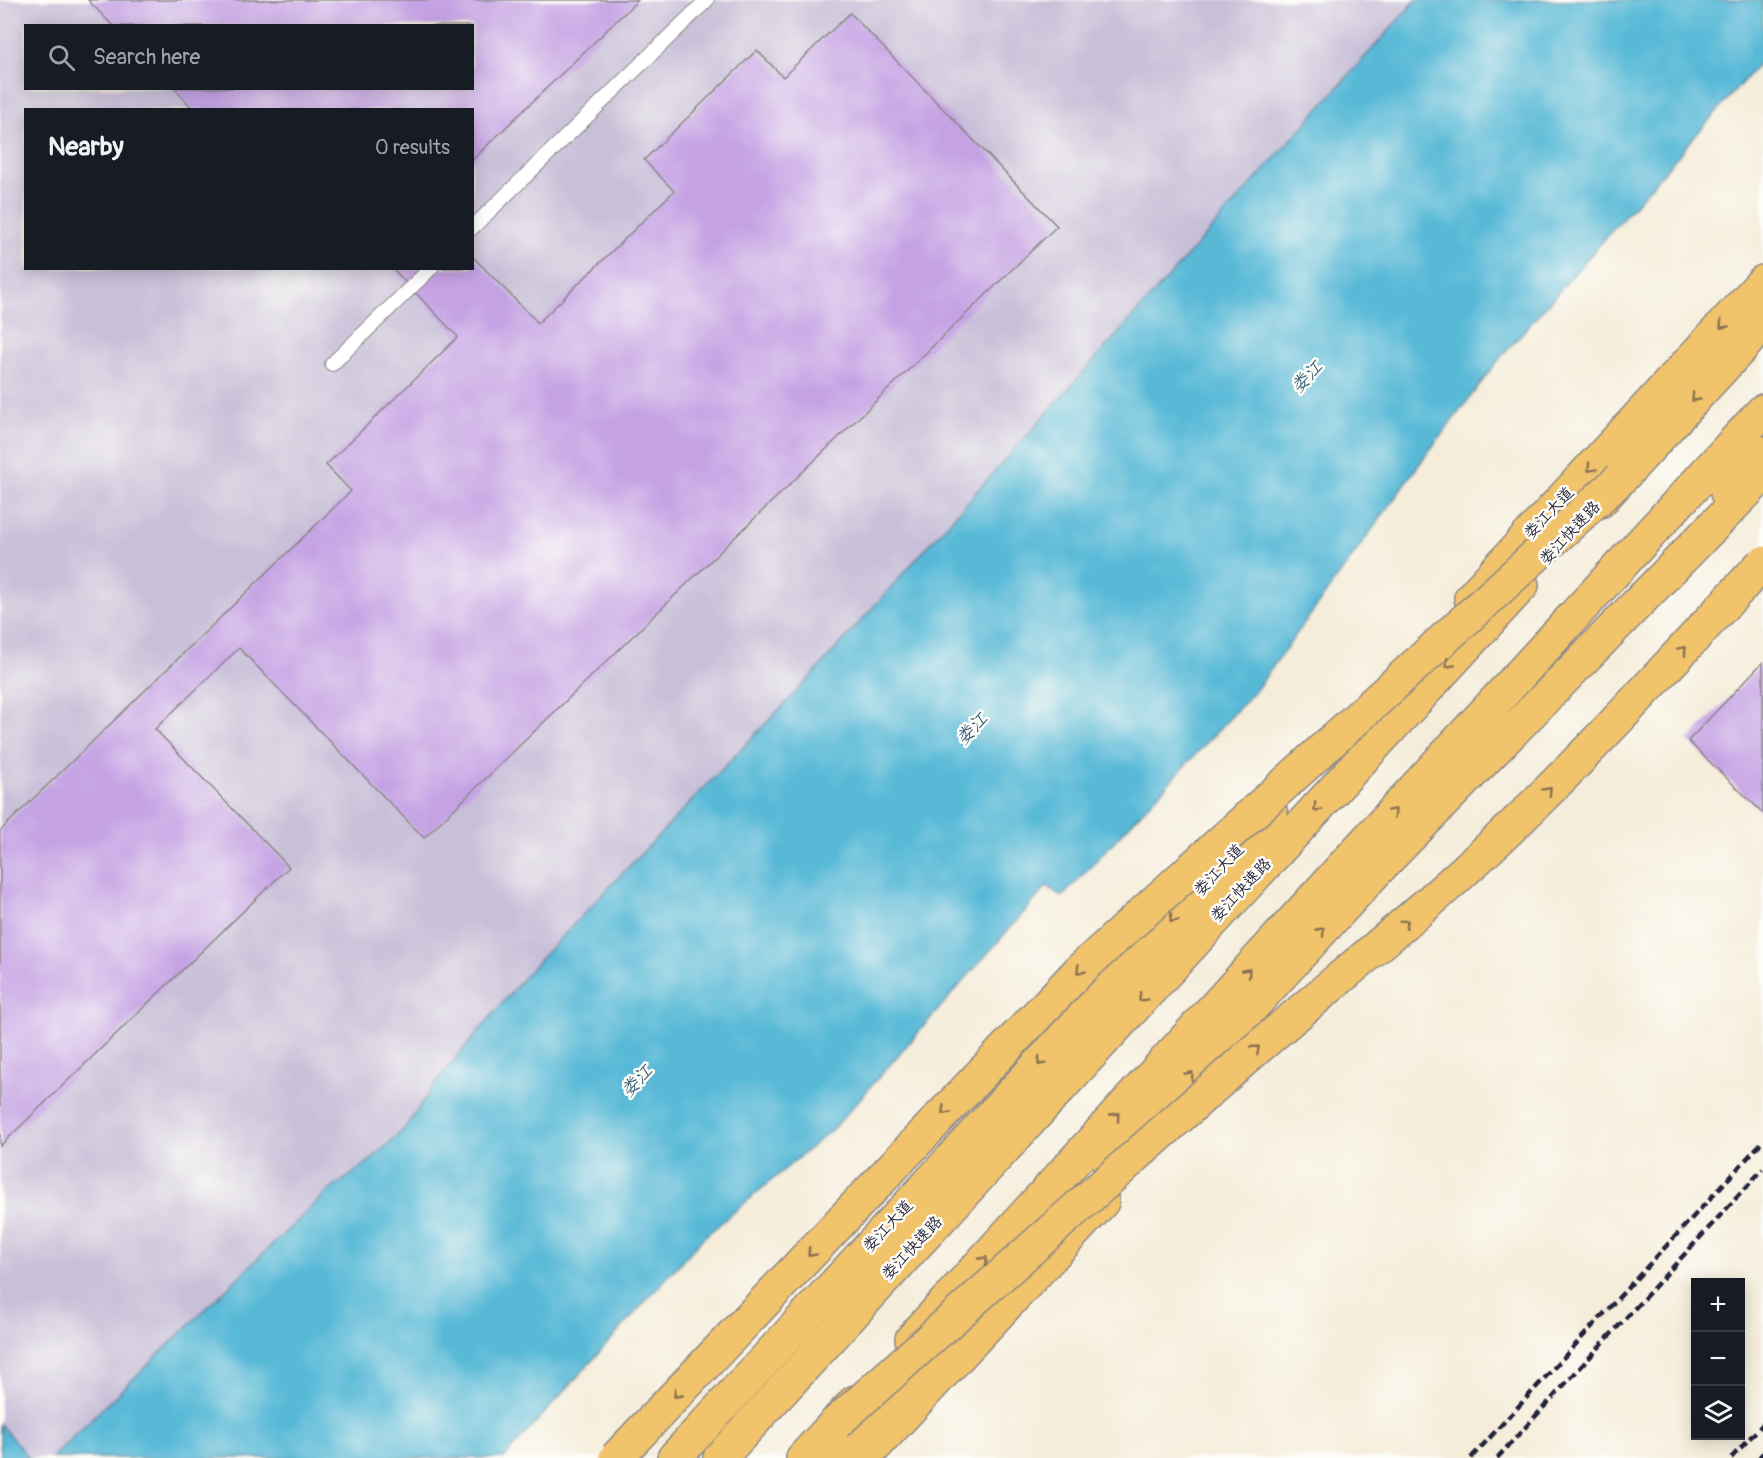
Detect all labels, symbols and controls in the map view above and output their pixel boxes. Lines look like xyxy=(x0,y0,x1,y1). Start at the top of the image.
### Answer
search box xyxy=(24,24,474,90)
icon: search xyxy=(45,41,78,74)
text: Search here xyxy=(93,43,200,71)
text: Nearby xyxy=(48,131,124,163)
text: 0 results xyxy=(375,135,450,160)
one-way arrow xyxy=(1719,318,1730,328)
water label: 娄江 xyxy=(1286,355,1328,398)
one-way arrow xyxy=(1691,391,1702,401)
one-way arrow xyxy=(1587,461,1598,472)
street label: 娄江大道 xyxy=(1520,483,1578,543)
street label: 娄江快速路 xyxy=(1535,497,1605,569)
one-way arrow xyxy=(1676,646,1687,656)
one-way arrow xyxy=(1445,658,1456,668)
water label: 娄江 xyxy=(951,707,993,750)
one-way arrow xyxy=(1541,787,1552,797)
one-way arrow xyxy=(1313,801,1324,812)
one-way arrow xyxy=(1386,808,1397,819)
street label: 娄江大道 xyxy=(1190,840,1248,900)
street label: 娄江快速路 xyxy=(1206,854,1276,926)
one-way arrow xyxy=(1169,912,1180,923)
one-way arrow xyxy=(1398,919,1409,930)
one-way arrow xyxy=(1314,928,1325,938)
one-way arrow xyxy=(1076,963,1087,974)
one-way arrow xyxy=(1240,968,1251,978)
one-way arrow xyxy=(1138,991,1149,1002)
one-way arrow xyxy=(1249,1045,1260,1056)
one-way arrow xyxy=(1037,1055,1048,1066)
water label: 娄江 xyxy=(616,1059,658,1102)
one-way arrow xyxy=(1183,1072,1194,1082)
one-way arrow xyxy=(942,1104,953,1115)
one-way arrow xyxy=(1109,1112,1120,1122)
street label: 娄江大道 xyxy=(859,1196,917,1256)
street label: 娄江快速路 xyxy=(877,1212,947,1284)
one-way arrow xyxy=(807,1246,818,1256)
one-way arrow xyxy=(977,1256,988,1267)
map controls xyxy=(1691,1278,1745,1440)
button: + xyxy=(1691,1278,1745,1332)
button: − xyxy=(1691,1332,1745,1386)
button: layers xyxy=(1691,1386,1745,1440)
one-way arrow xyxy=(673,1387,684,1398)

